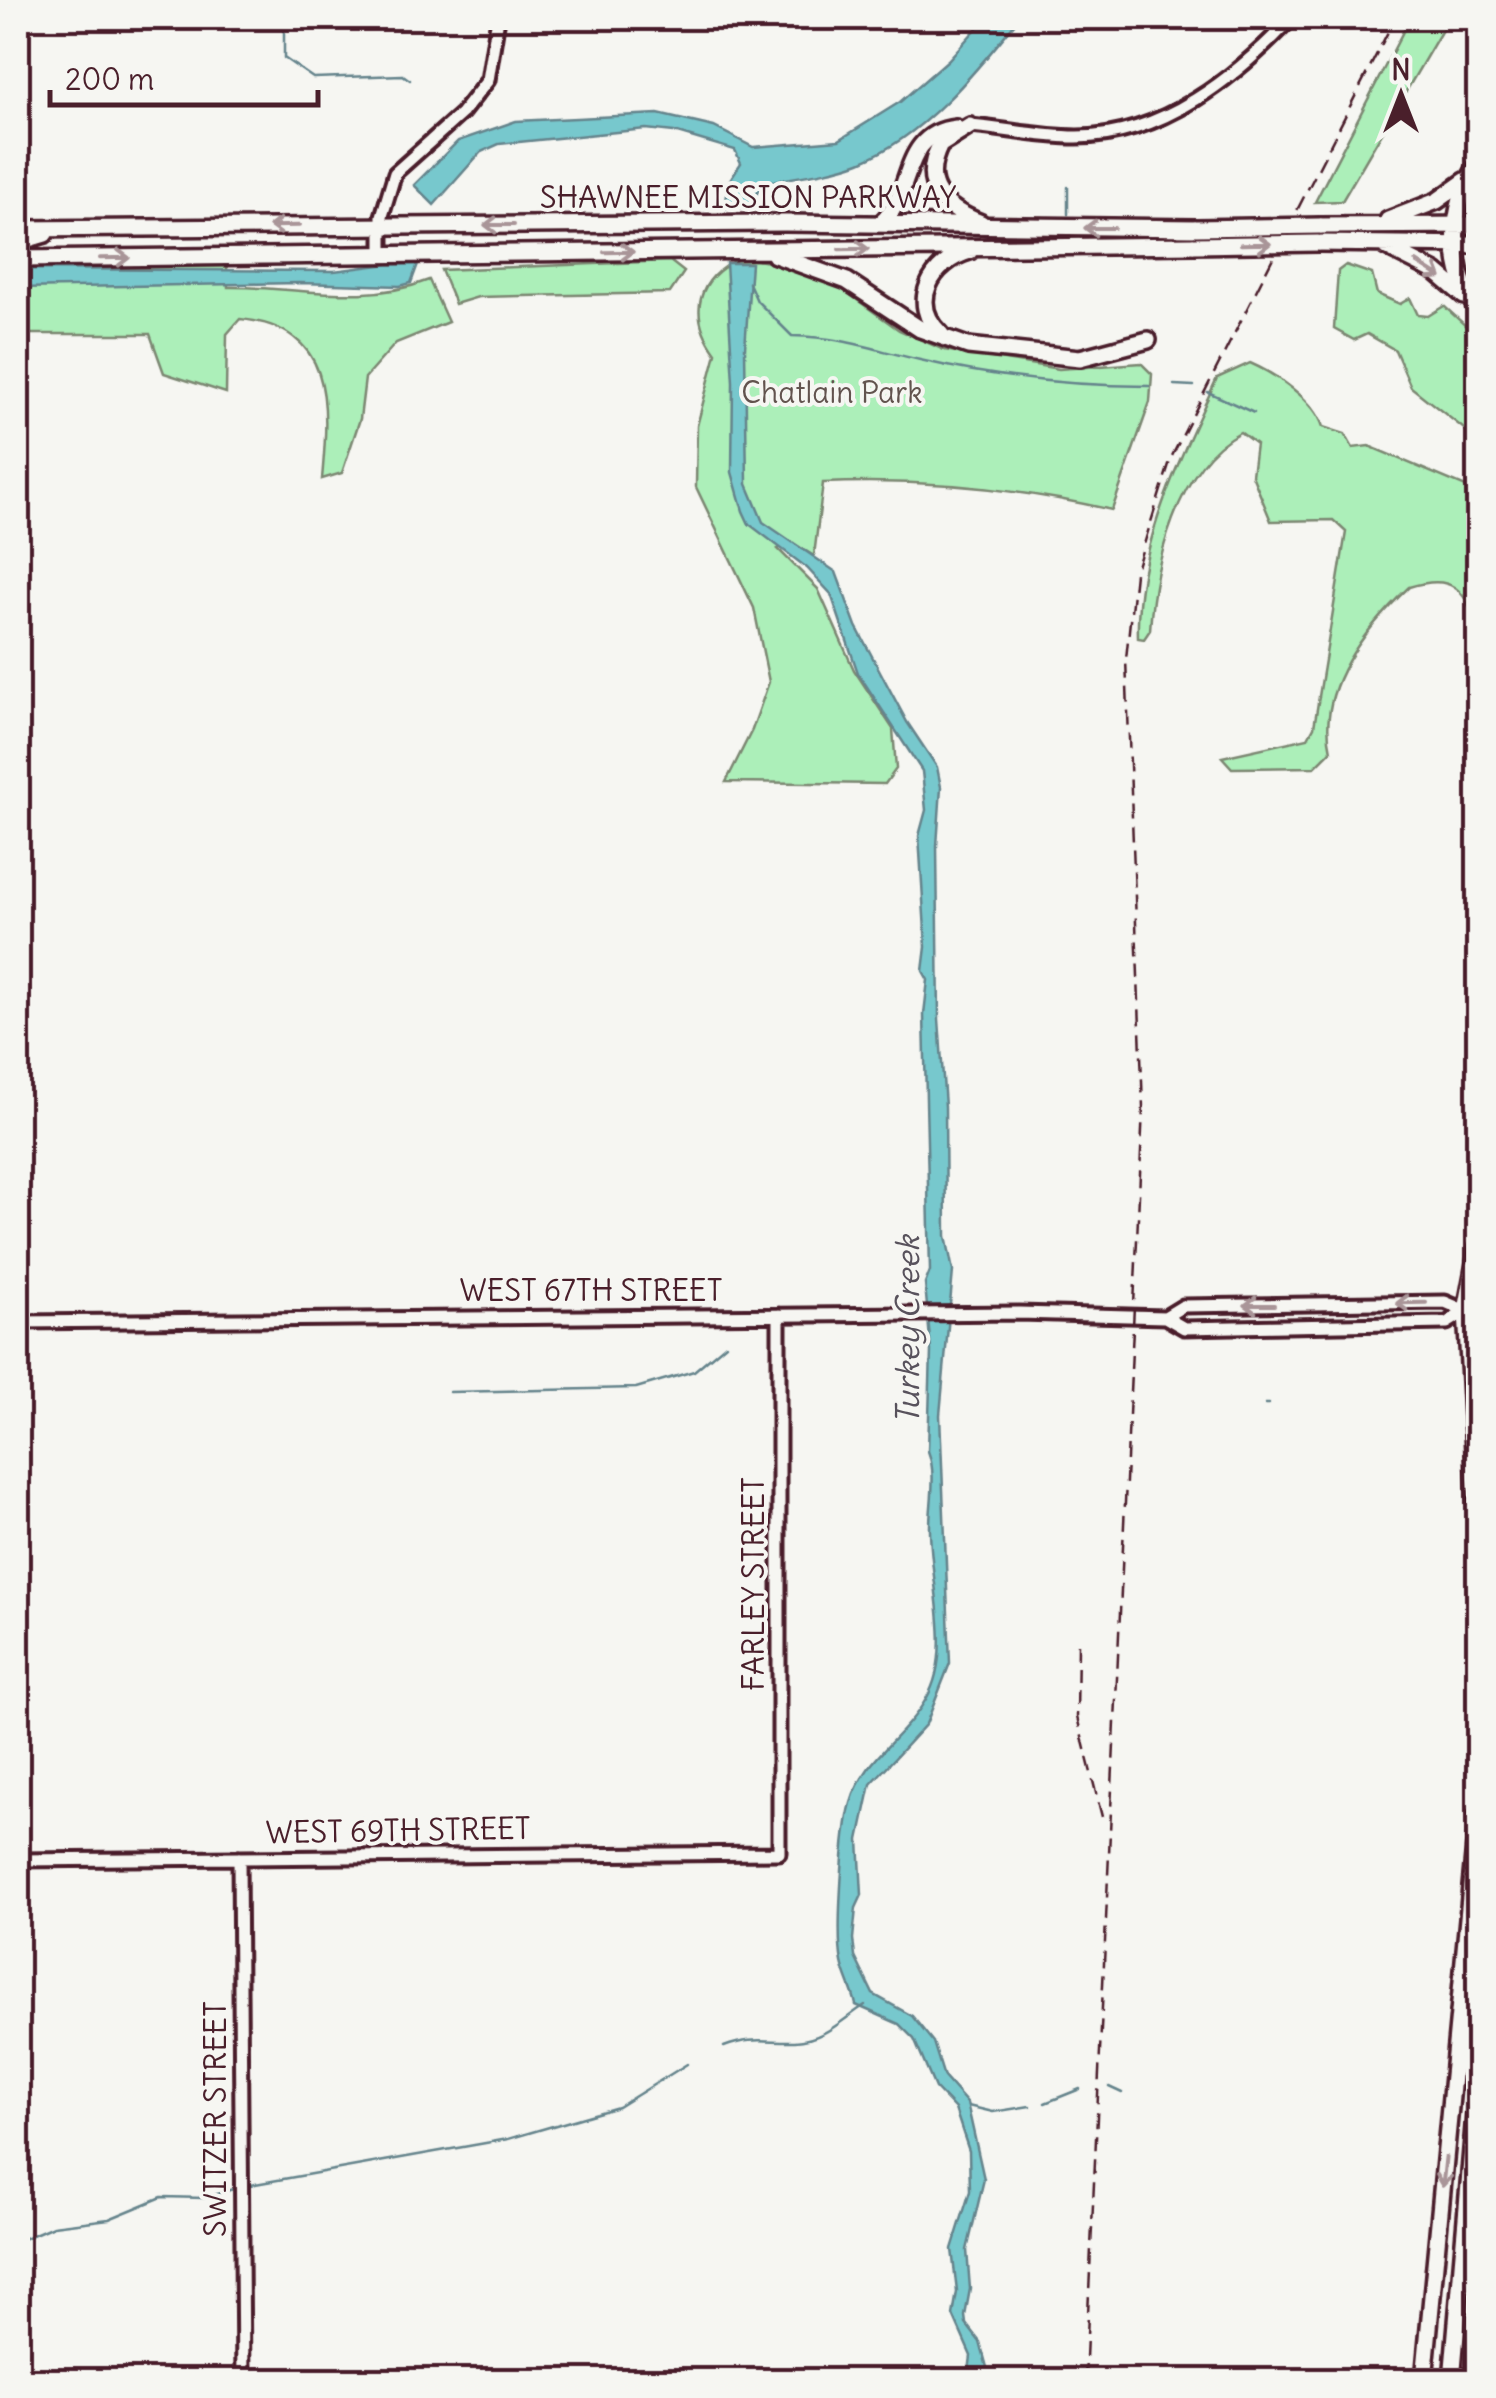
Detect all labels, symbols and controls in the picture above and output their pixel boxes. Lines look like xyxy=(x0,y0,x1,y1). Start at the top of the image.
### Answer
scale bar xyxy=(50,45,318,107)
north arrow xyxy=(1351,45,1451,145)
text: N xyxy=(1391,52,1411,88)
text: 200 m xyxy=(65,60,154,98)
street label: SHAWNEE MISSION PARKWAY xyxy=(540,178,957,216)
one-way arrow xyxy=(269,216,302,236)
one-way arrow xyxy=(483,216,516,234)
one-way arrow xyxy=(1083,218,1116,238)
one-way arrow xyxy=(1238,234,1271,254)
one-way arrow xyxy=(837,239,869,258)
one-way arrow xyxy=(603,243,635,262)
one-way arrow xyxy=(98,248,130,268)
one-way arrow xyxy=(1414,259,1443,280)
park label: Chatlain Park xyxy=(741,373,923,411)
water label: Turkey Creek xyxy=(887,1233,928,1425)
street label: WEST 67TH STREET xyxy=(460,1271,722,1309)
one-way arrow xyxy=(1396,1294,1428,1312)
one-way arrow xyxy=(1243,1296,1276,1314)
street label: FARLEY STREET xyxy=(734,1477,772,1691)
street label: WEST 69TH STREET xyxy=(265,1809,531,1851)
street label: SWITZER STREET xyxy=(196,2001,234,2237)
one-way arrow xyxy=(1435,2155,1454,2187)

